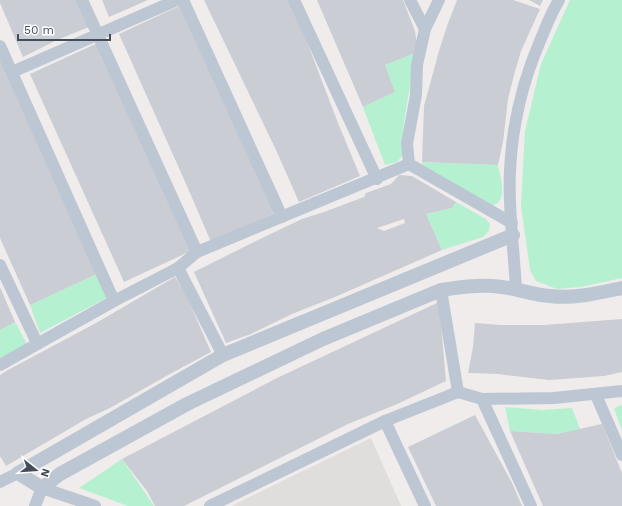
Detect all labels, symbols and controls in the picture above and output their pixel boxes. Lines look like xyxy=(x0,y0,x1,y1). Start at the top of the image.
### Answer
scale bar xyxy=(18,16,110,42)
text: 50 m xyxy=(24,23,54,37)
north arrow xyxy=(16,450,56,490)
text: N xyxy=(38,467,52,479)

